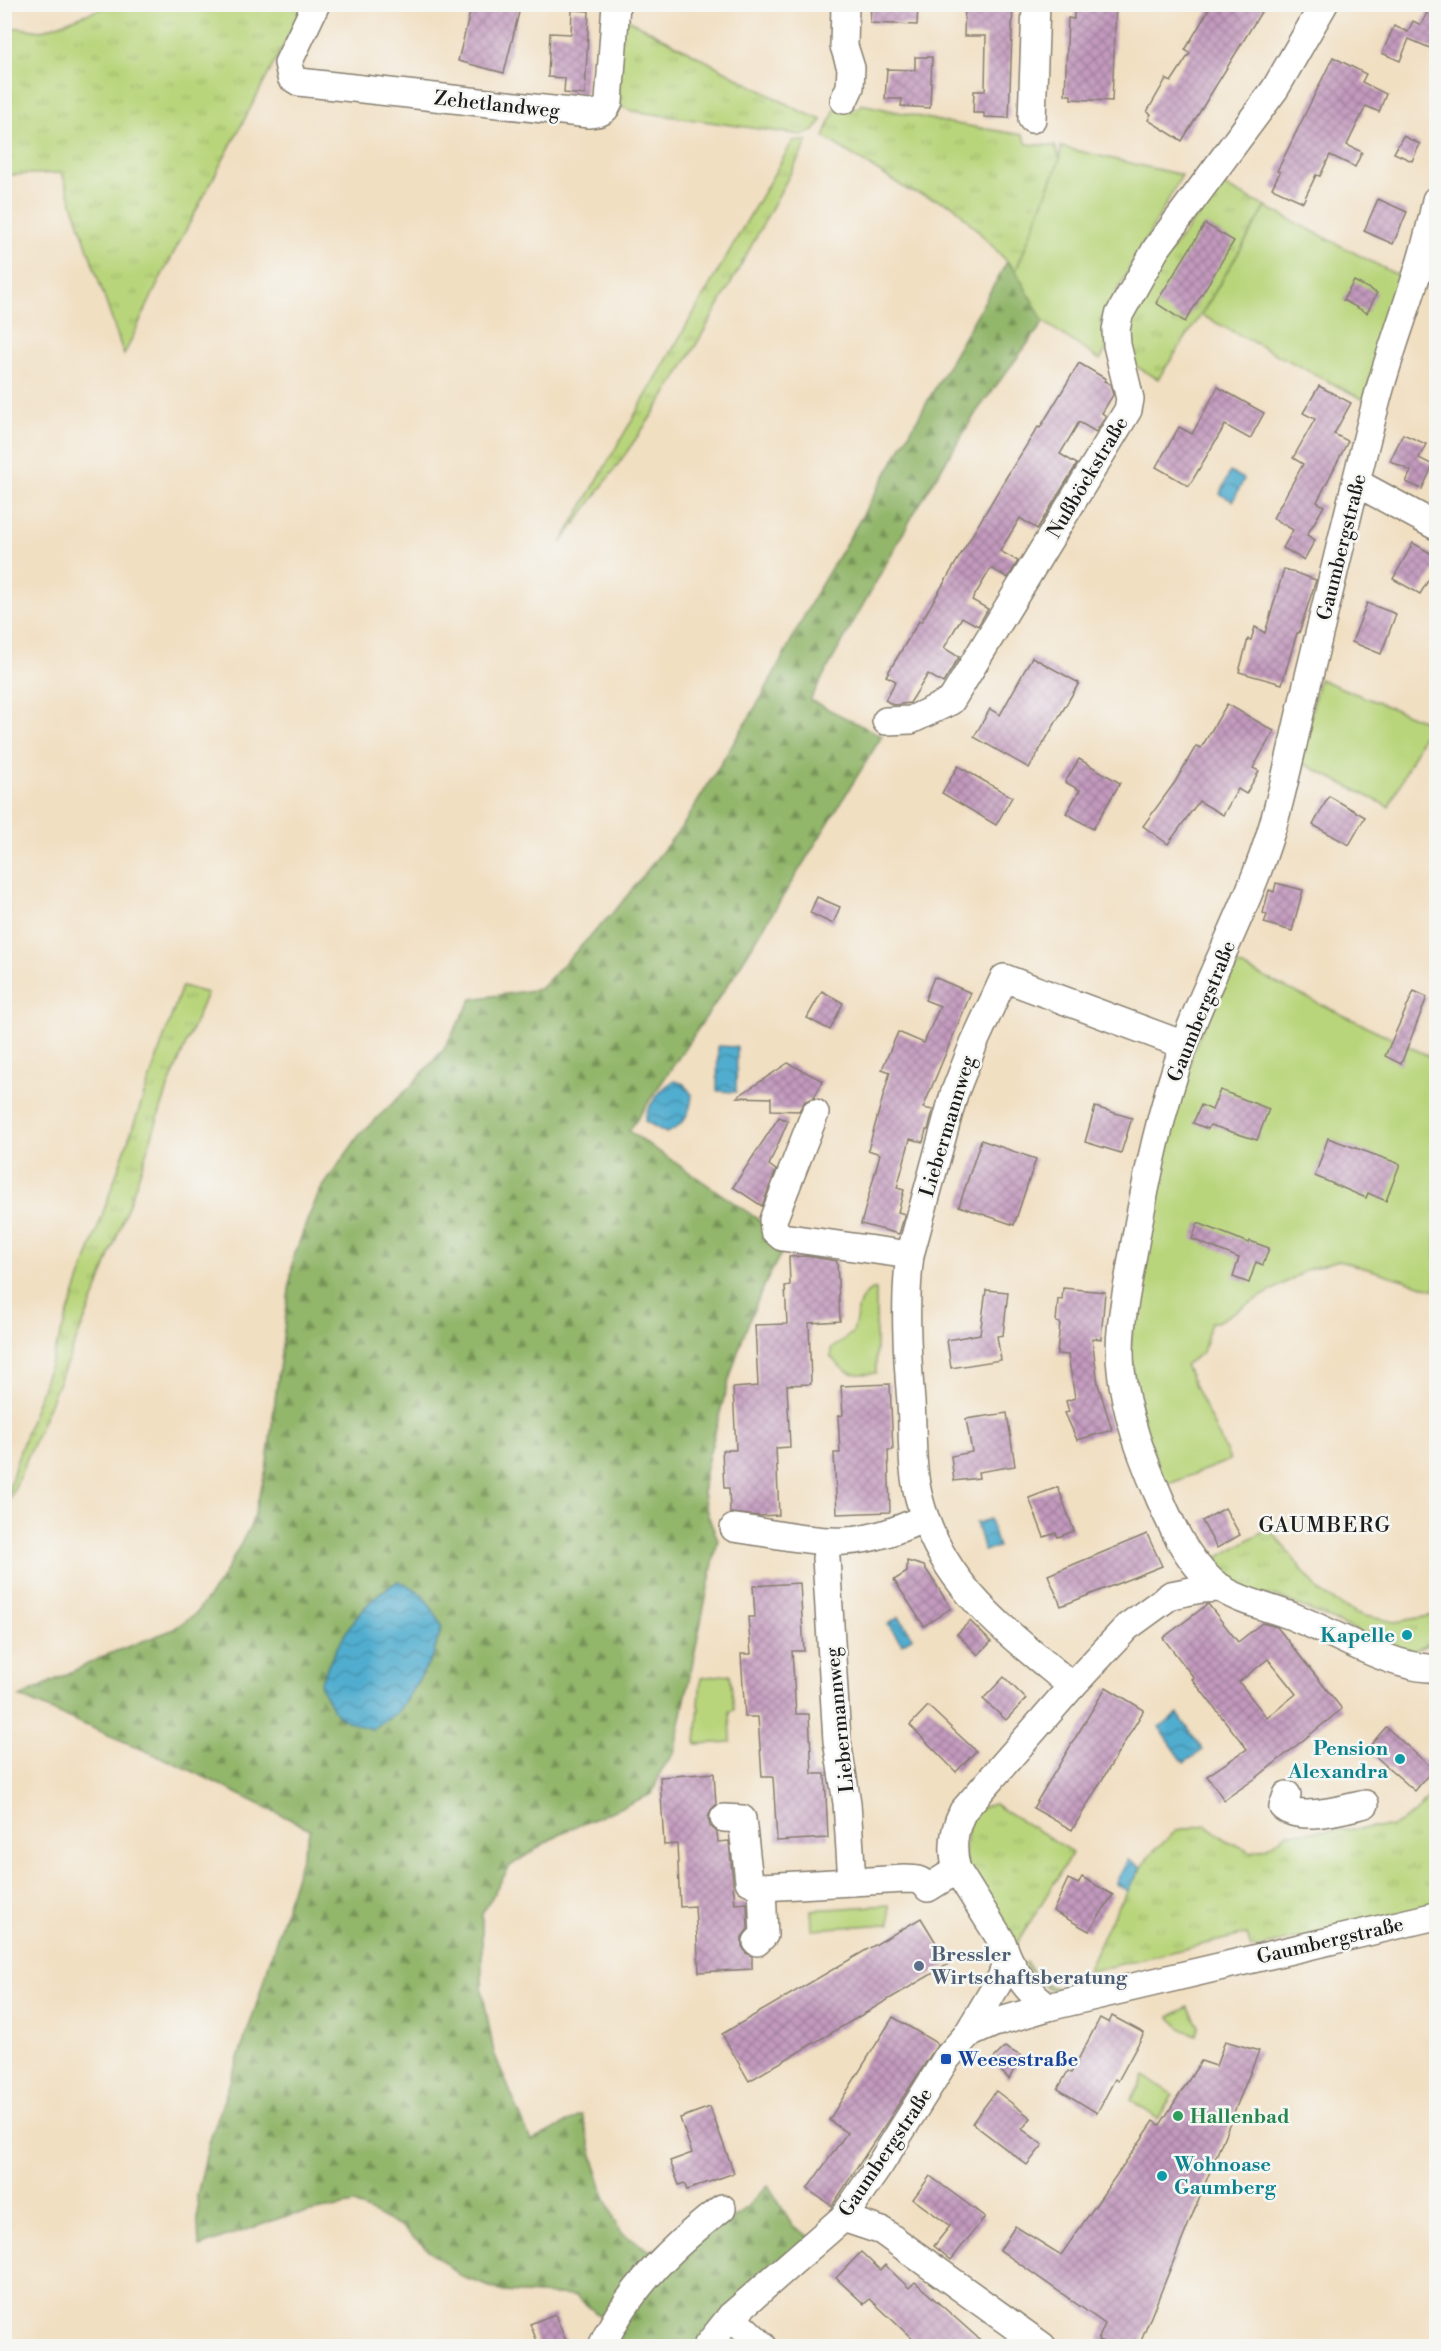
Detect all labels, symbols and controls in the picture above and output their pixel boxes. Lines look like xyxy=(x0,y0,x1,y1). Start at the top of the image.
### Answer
street label: Zehetlandweg xyxy=(433,86,561,125)
street label: Nußböckstraße xyxy=(1042,413,1134,543)
street label: Gaumbergstraße xyxy=(1312,472,1373,623)
street label: Gaumbergstraße xyxy=(1163,937,1242,1086)
street label: Liebermannweg xyxy=(915,1052,982,1200)
district label: GAUMBERG xyxy=(1258,1513,1392,1539)
place label: Kapelle xyxy=(1320,1624,1395,1649)
marker: Kapelle xyxy=(1400,1628,1414,1642)
street label: Liebermannweg xyxy=(820,1645,861,1794)
place label: Pension Alexandra xyxy=(1287,1737,1389,1785)
marker: Pension Alexandra xyxy=(1393,1752,1407,1766)
street label: Gaumbergstraße xyxy=(1254,1912,1406,1971)
place label: Bressler Wirtschaftsberatung xyxy=(930,1943,1128,1991)
marker: Bressler Wirtschaftsberatung xyxy=(912,1959,926,1973)
place label: Weesestraße xyxy=(957,2048,1079,2073)
marker: Weesestraße xyxy=(939,2052,953,2066)
street label: Gaumbergstraße xyxy=(834,2084,939,2222)
place label: Hallenbad xyxy=(1190,2105,1290,2130)
marker: Hallenbad xyxy=(1171,2109,1185,2123)
place label: Wohnoase Gaumberg xyxy=(1173,2153,1276,2201)
marker: Wohnoase Gaumberg xyxy=(1155,2169,1169,2183)

